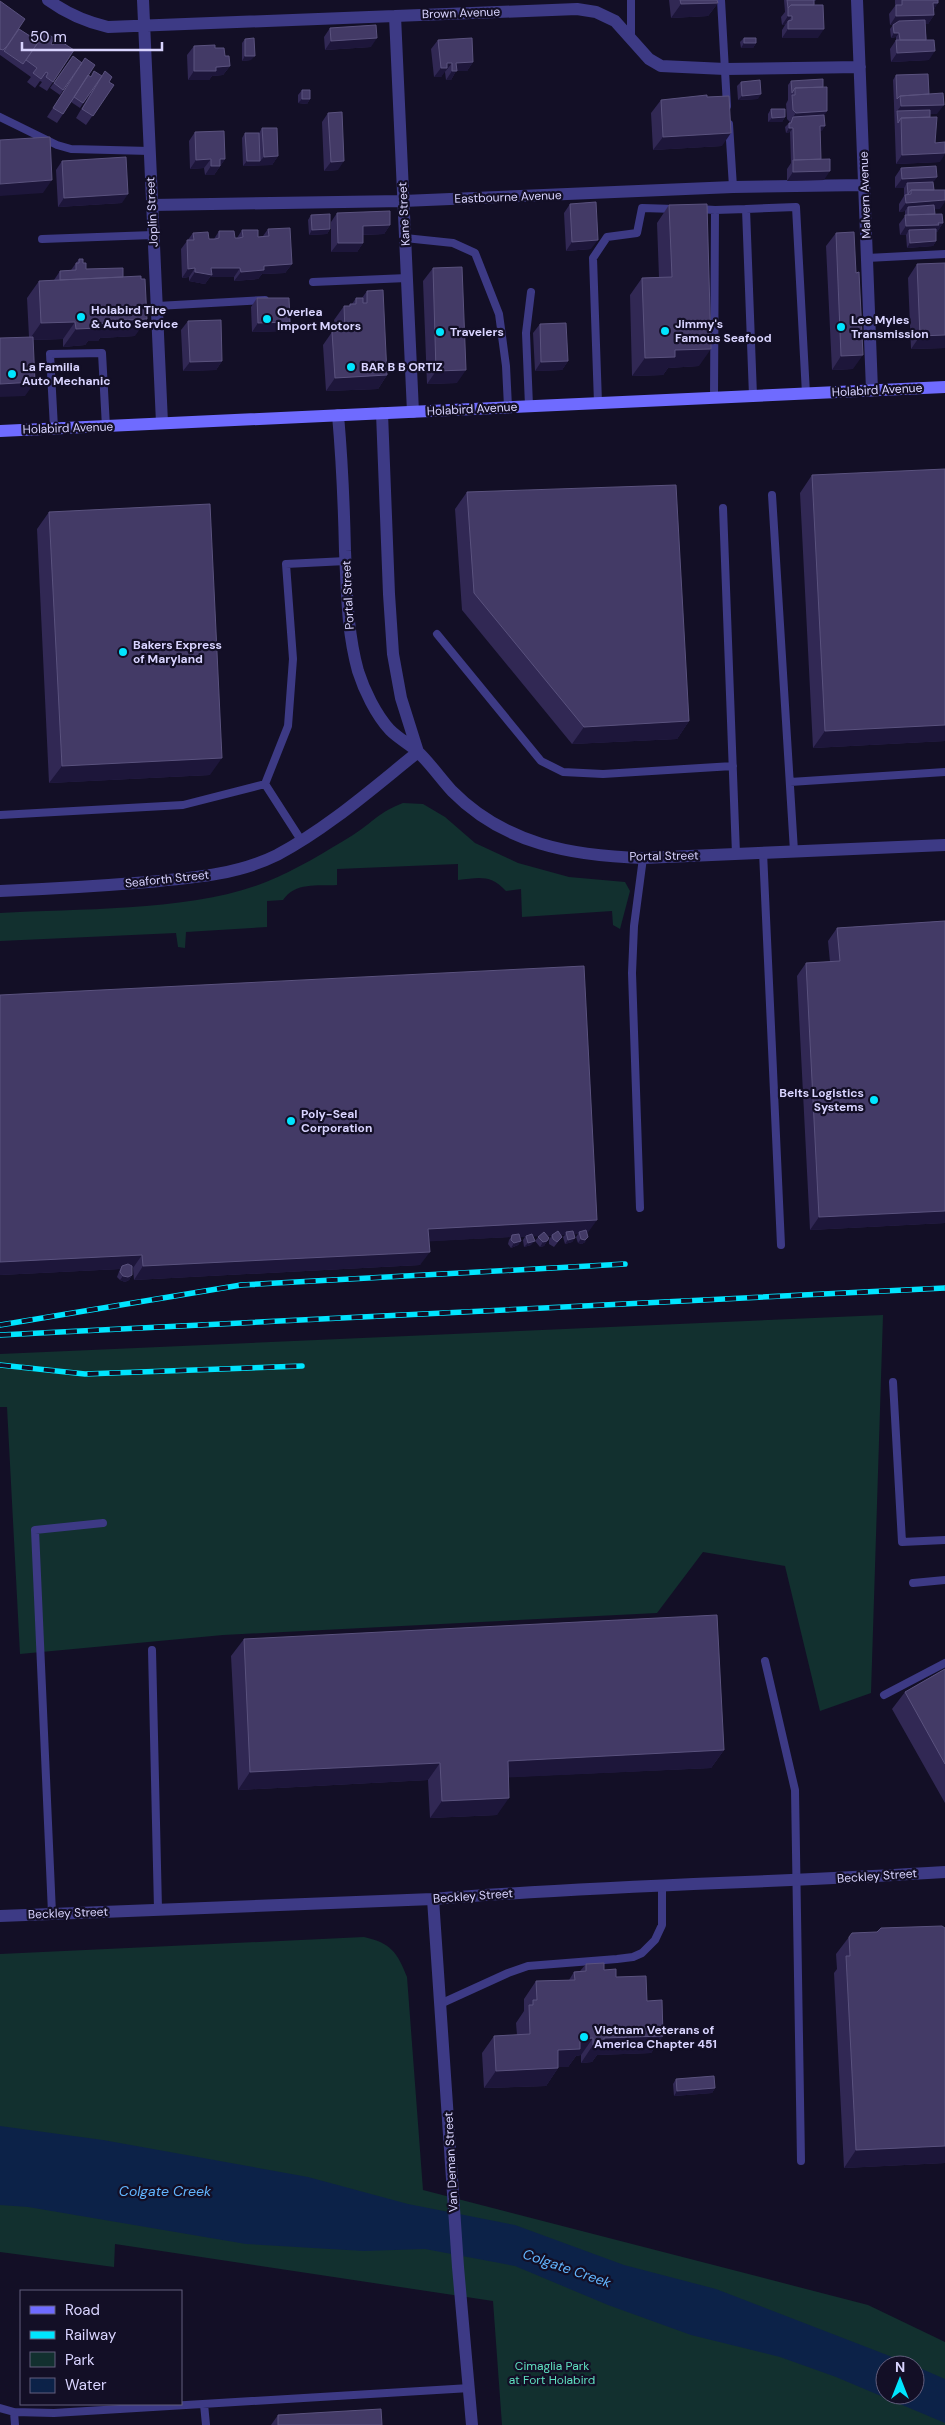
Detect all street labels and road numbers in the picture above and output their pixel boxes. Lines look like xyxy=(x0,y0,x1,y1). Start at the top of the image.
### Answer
street label: Brown Avenue xyxy=(422,4,501,22)
street label: Malvern Avenue xyxy=(855,151,875,239)
street label: Joplin Street xyxy=(142,176,162,248)
street label: Kane Street xyxy=(394,181,414,246)
street label: Eastbourne Avenue xyxy=(454,187,562,207)
street label: Holabird Avenue xyxy=(831,380,923,400)
street label: Holabird Avenue xyxy=(426,399,518,419)
street label: Holabird Avenue xyxy=(22,418,114,438)
street label: Portal Street xyxy=(338,560,358,630)
street label: Portal Street xyxy=(629,847,699,865)
street label: Seaforth Street xyxy=(124,867,210,891)
street label: Beckley Street xyxy=(836,1865,918,1887)
street label: Beckley Street xyxy=(432,1885,514,1907)
street label: Beckley Street xyxy=(28,1904,109,1922)
street label: Van Deman Street xyxy=(440,2111,462,2213)

